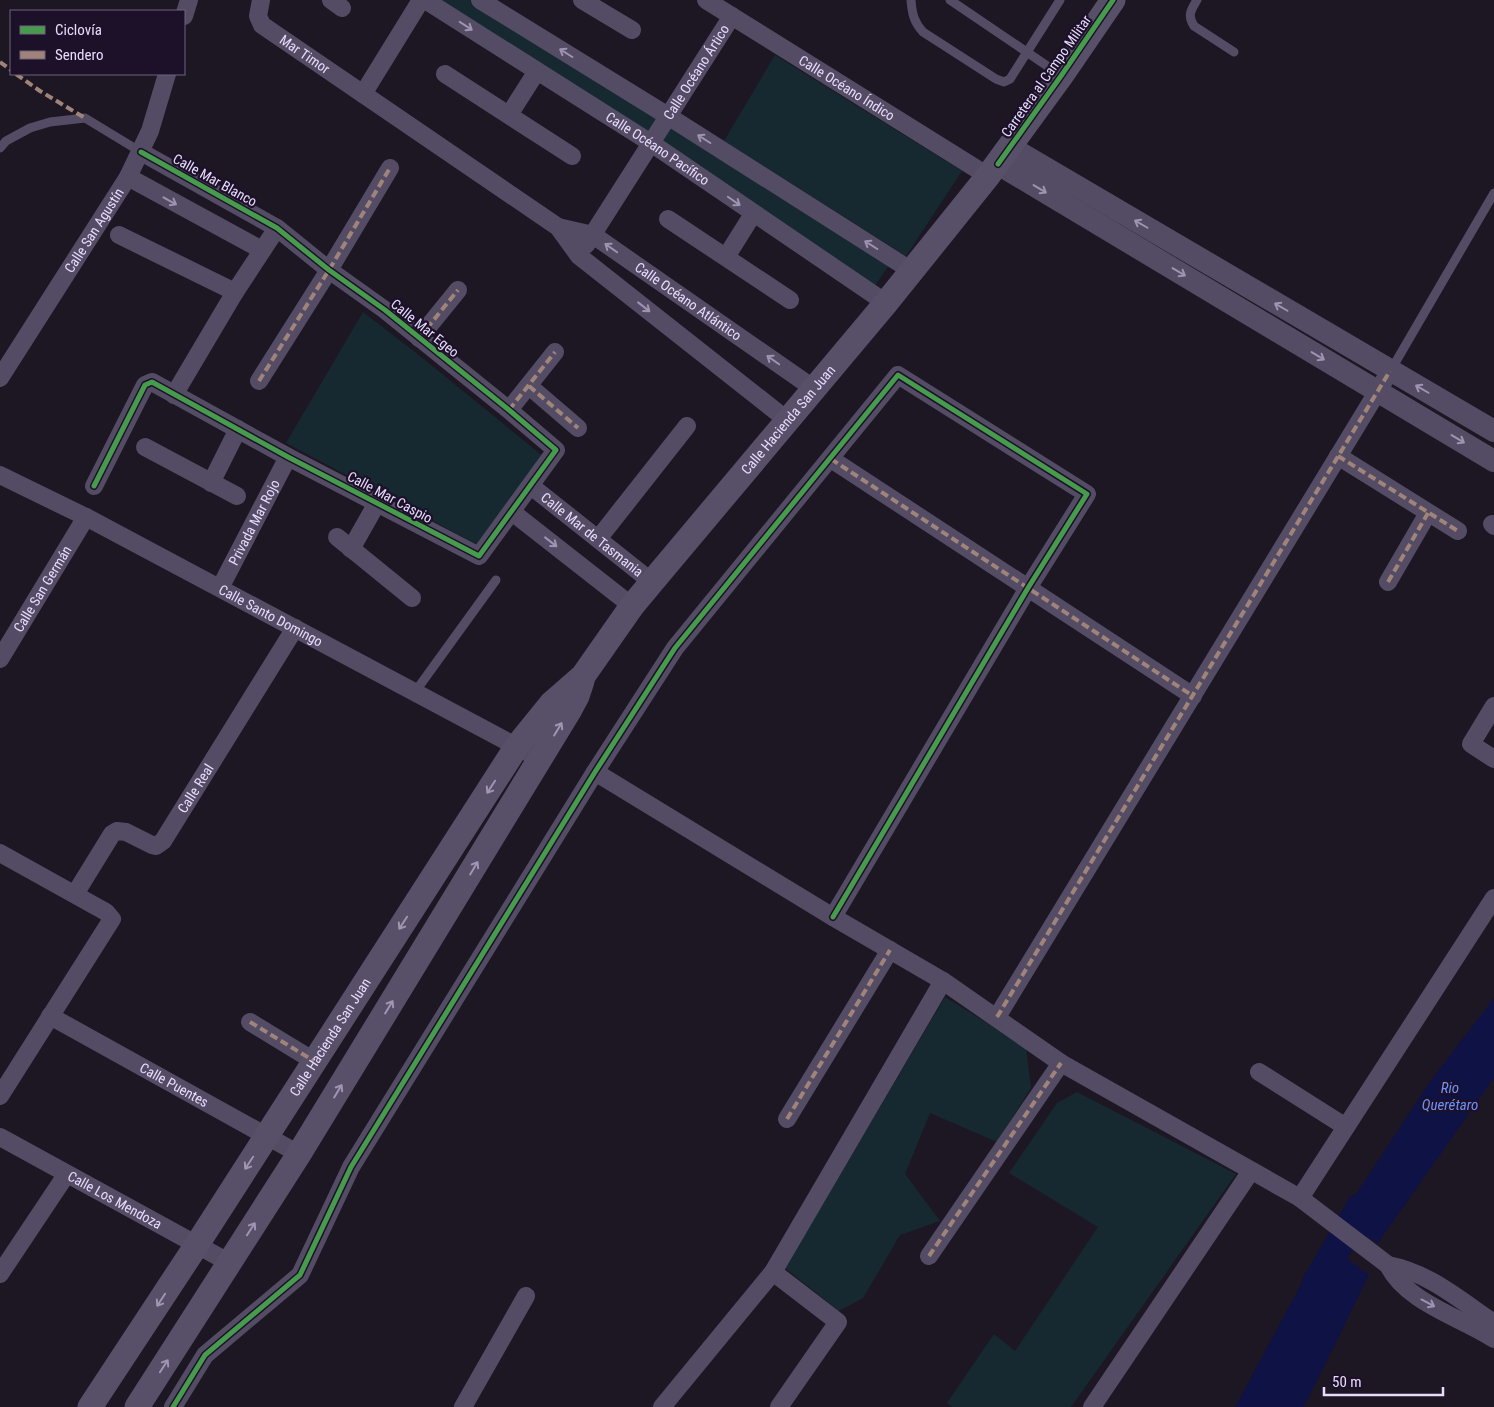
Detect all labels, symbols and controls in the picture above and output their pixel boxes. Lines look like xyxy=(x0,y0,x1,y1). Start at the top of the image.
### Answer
legend xyxy=(10,10,185,75)
street label: Carretera al Campo Militar xyxy=(998,12,1094,140)
text: Ciclovía xyxy=(55,21,102,39)
one-way arrow xyxy=(459,22,473,32)
street label: Calle Océano Ártico xyxy=(660,22,732,123)
street label: Mar Timor xyxy=(277,32,333,77)
text: Sendero xyxy=(55,46,104,64)
one-way arrow xyxy=(560,48,574,58)
street label: Calle Océano Índico xyxy=(796,52,898,124)
street label: Calle Océano Pacífico xyxy=(603,109,712,188)
one-way arrow xyxy=(698,134,712,144)
street label: Calle Mar Blanco xyxy=(170,150,260,210)
one-way arrow xyxy=(1032,184,1046,194)
street label: Calle San Agustín xyxy=(61,185,127,276)
one-way arrow xyxy=(163,196,178,206)
one-way arrow xyxy=(727,196,741,206)
one-way arrow xyxy=(1135,219,1149,229)
one-way arrow xyxy=(865,240,879,250)
one-way arrow xyxy=(604,243,618,253)
street label: Calle Océano Atlántico xyxy=(632,259,745,344)
one-way arrow xyxy=(1171,268,1185,278)
street label: Calle Mar Egeo xyxy=(388,296,462,360)
one-way arrow xyxy=(1275,301,1289,311)
one-way arrow xyxy=(637,302,651,312)
one-way arrow xyxy=(1311,351,1325,361)
one-way arrow xyxy=(766,355,780,365)
street label: Calle Hacienda San Juan xyxy=(738,362,838,477)
one-way arrow xyxy=(1414,384,1429,394)
one-way arrow xyxy=(1450,435,1464,445)
street label: Calle Mar Caspio xyxy=(345,468,435,526)
street label: Privada Mar Rojo xyxy=(225,477,283,568)
street label: Calle Mar de Tasmania xyxy=(538,489,646,580)
one-way arrow xyxy=(544,536,557,547)
street label: Calle San Germán xyxy=(10,543,75,635)
street label: Calle Santo Domingo xyxy=(216,581,325,650)
one-way arrow xyxy=(553,723,563,737)
street label: Calle Real xyxy=(174,761,217,816)
one-way arrow xyxy=(486,779,496,793)
one-way arrow xyxy=(469,862,479,876)
one-way arrow xyxy=(398,916,408,930)
street label: Calle Hacienda San Juan xyxy=(286,975,374,1099)
one-way arrow xyxy=(385,1001,395,1015)
street label: Calle Puentes xyxy=(137,1059,211,1110)
water label: Rio Querétaro xyxy=(1422,1079,1478,1114)
one-way arrow xyxy=(333,1085,343,1099)
one-way arrow xyxy=(244,1156,254,1170)
street label: Calle Los Mendoza xyxy=(65,1168,165,1232)
one-way arrow xyxy=(247,1223,257,1237)
one-way arrow xyxy=(156,1292,166,1306)
one-way arrow xyxy=(1420,1299,1435,1308)
one-way arrow xyxy=(158,1359,169,1373)
scale bar xyxy=(1324,1364,1443,1396)
text: 50 m xyxy=(1332,1373,1362,1391)

